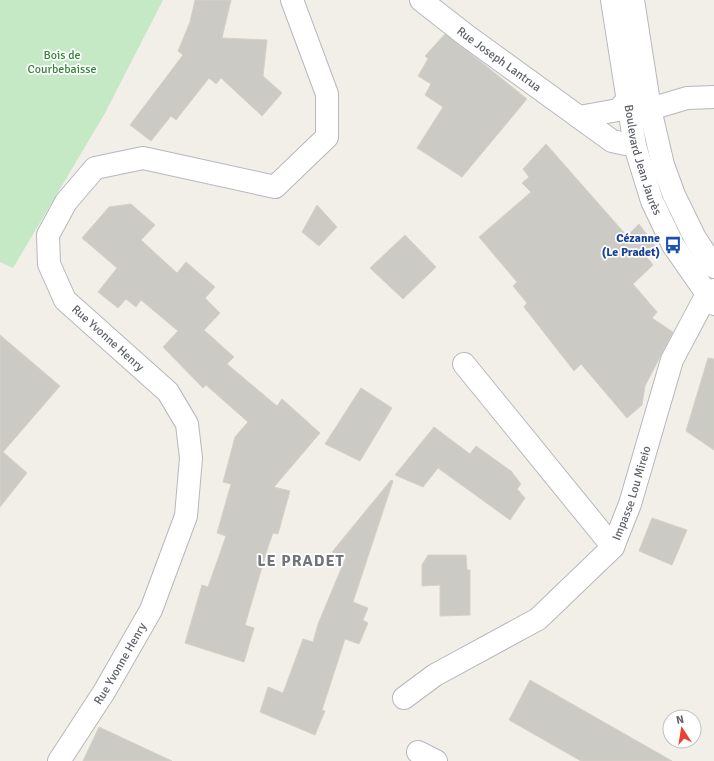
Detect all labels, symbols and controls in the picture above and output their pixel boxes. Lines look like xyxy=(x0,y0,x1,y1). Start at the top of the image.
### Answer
street label: Rue Joseph Lantrua xyxy=(454,24,544,95)
park label: Bois de Courbebaisse xyxy=(28,48,96,77)
street label: Boulevard Jean Jaurès xyxy=(621,104,665,218)
place label: Cézanne (Le Pradet) xyxy=(602,231,660,260)
bus stop icon: Cézanne (Le Pradet) xyxy=(663,235,683,255)
street label: Rue Yvonne Henry xyxy=(68,302,147,375)
street label: Impasse Lou Mireio xyxy=(609,444,655,543)
district label: LE PRADET xyxy=(257,551,345,571)
street label: Rue Yvonne Henry xyxy=(91,620,150,708)
north arrow xyxy=(662,709,702,749)
text: N xyxy=(675,713,685,727)

